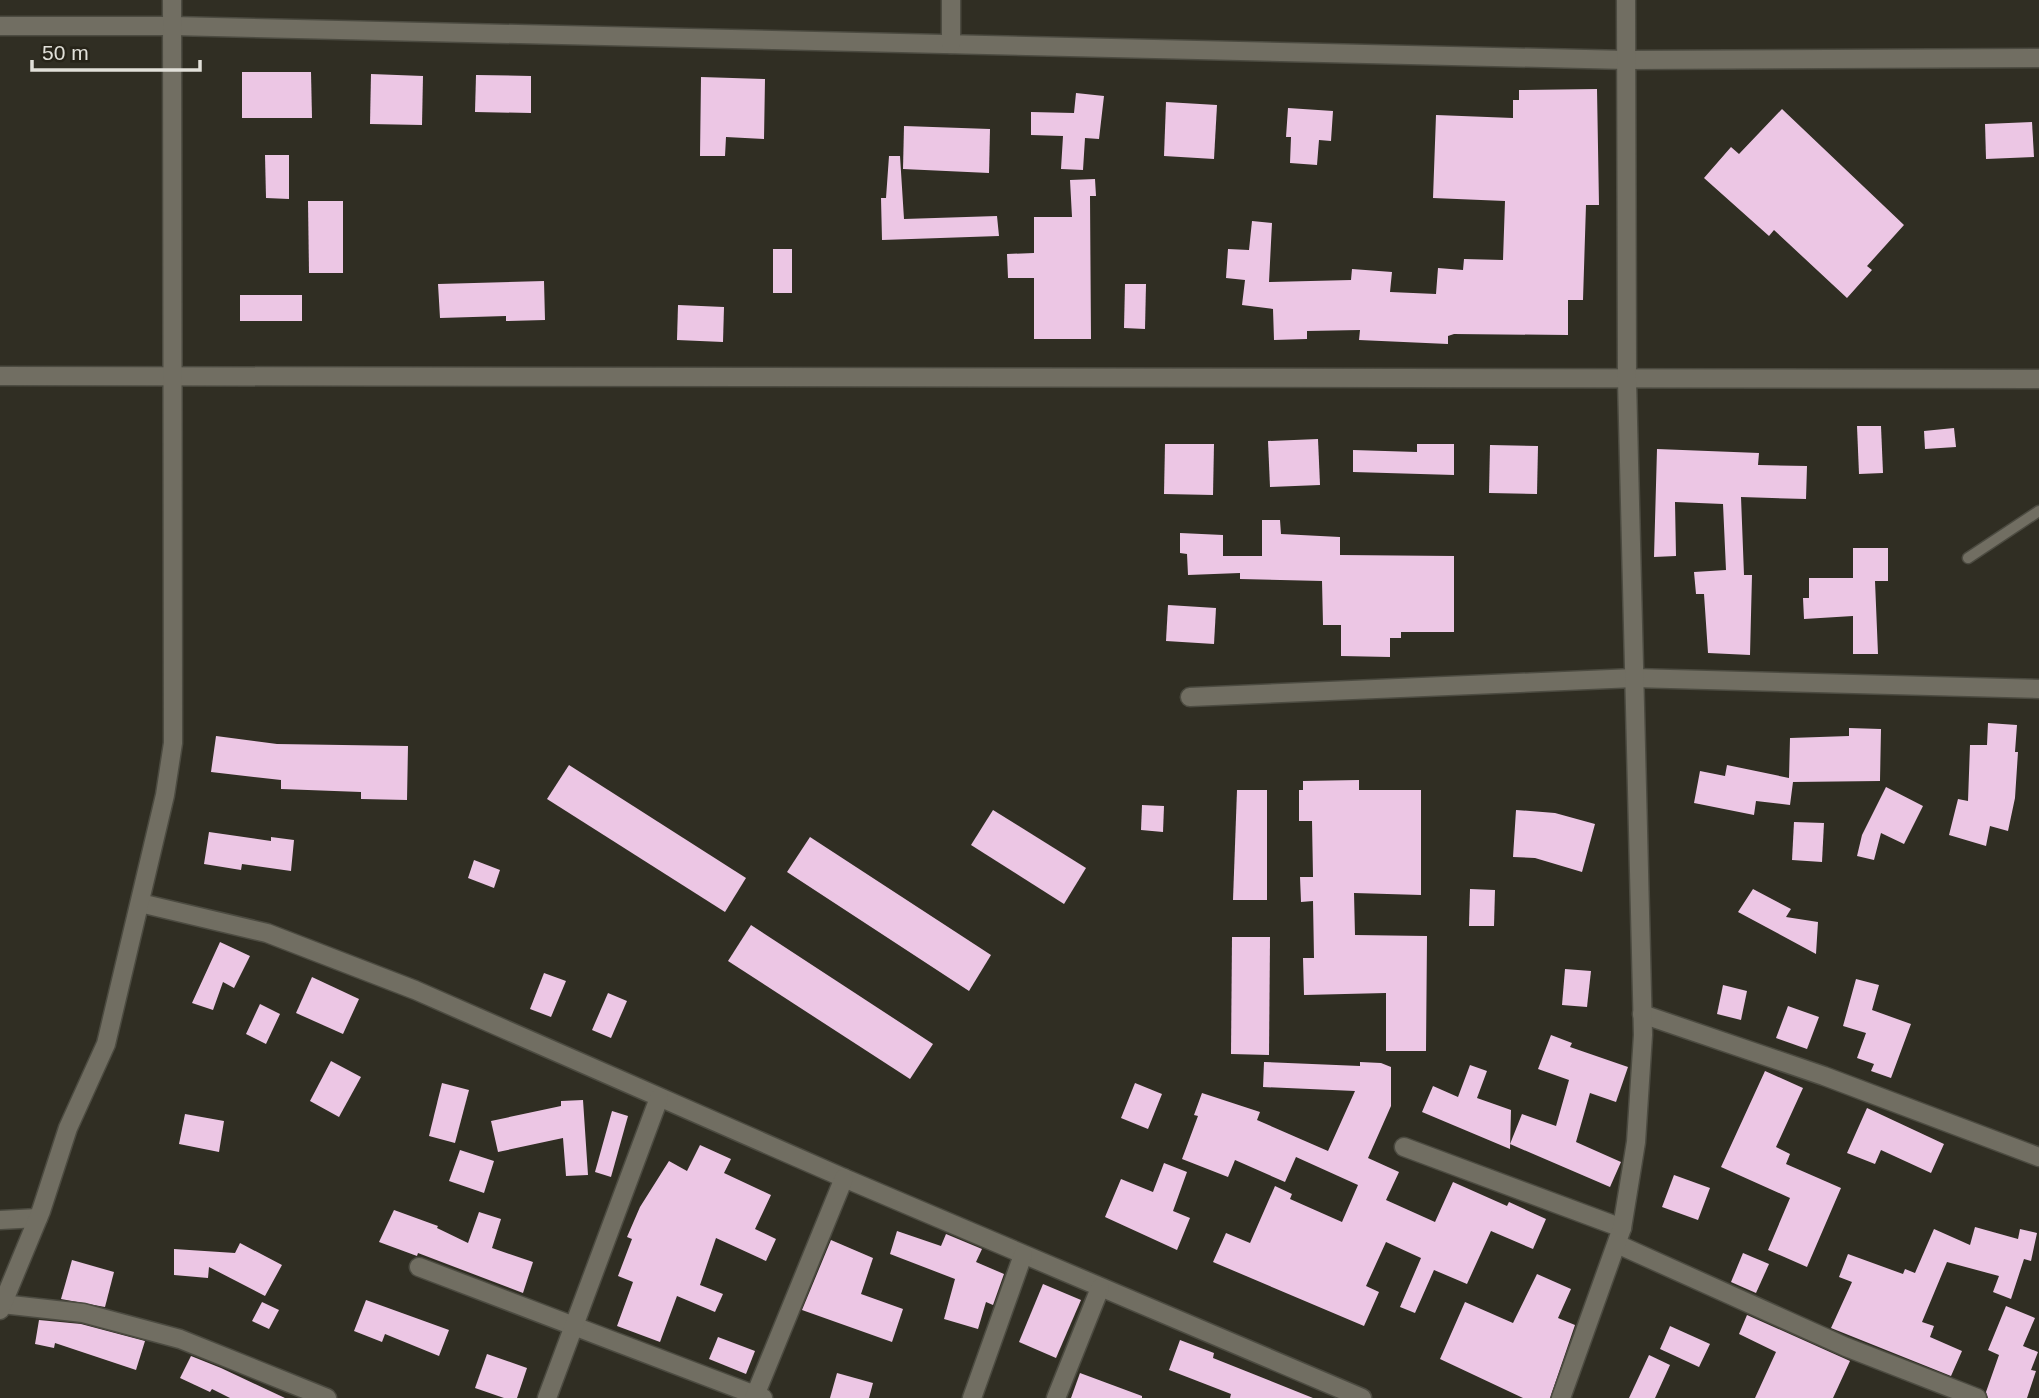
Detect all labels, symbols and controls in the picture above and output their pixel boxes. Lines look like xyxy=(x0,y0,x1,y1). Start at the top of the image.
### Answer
scale bar xyxy=(32,28,200,72)
text: 50 m xyxy=(42,41,89,64)

